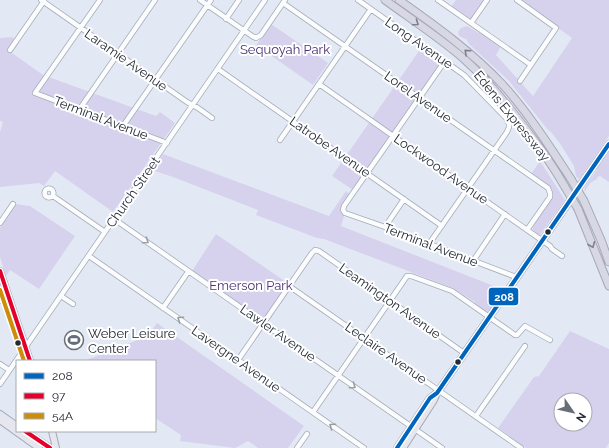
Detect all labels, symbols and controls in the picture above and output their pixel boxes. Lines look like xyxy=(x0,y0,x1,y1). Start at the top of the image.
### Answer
street label: Long Avenue xyxy=(382,14,456,72)
one-way arrow xyxy=(412,18,419,25)
street label: Laramie Avenue xyxy=(82,26,170,94)
park label: Sequoyah Park xyxy=(240,42,330,57)
one-way arrow xyxy=(465,49,472,56)
street label: Lorel Avenue xyxy=(381,68,455,126)
street label: Edens Expressway xyxy=(471,68,553,164)
street label: Terminal Avenue xyxy=(52,93,151,143)
street label: Latrobe Avenue xyxy=(287,114,374,181)
street label: Lockwood Avenue xyxy=(391,131,491,207)
street label: Church Street xyxy=(103,153,163,230)
street label: Terminal Avenue xyxy=(382,220,481,270)
unlabelled marker xyxy=(543,227,553,237)
one-way arrow xyxy=(142,236,149,244)
one-way arrow xyxy=(588,242,596,249)
street label: Leamington Avenue xyxy=(336,260,444,342)
park label: Emerson Park xyxy=(209,278,293,293)
line badge: 208 xyxy=(488,287,519,306)
text: 208 xyxy=(494,291,514,304)
street label: Lawler Avenue xyxy=(237,301,319,365)
one-way arrow xyxy=(177,317,184,324)
street label: Leclaire Avenue xyxy=(342,319,430,387)
street label: Lavergne Avenue xyxy=(189,323,284,395)
place label: Weber Leisure Center xyxy=(88,326,176,356)
sports icon: Weber Leisure Center xyxy=(63,329,85,351)
unlabelled marker xyxy=(13,338,23,348)
unlabelled marker xyxy=(453,357,463,367)
legend xyxy=(16,360,156,432)
text: 208 xyxy=(52,369,73,383)
one-way arrow xyxy=(349,381,356,389)
text: 97 xyxy=(52,389,66,403)
north arrow xyxy=(553,392,593,432)
text: 54A xyxy=(52,409,73,423)
text: N xyxy=(573,410,589,424)
one-way arrow xyxy=(330,424,337,431)

